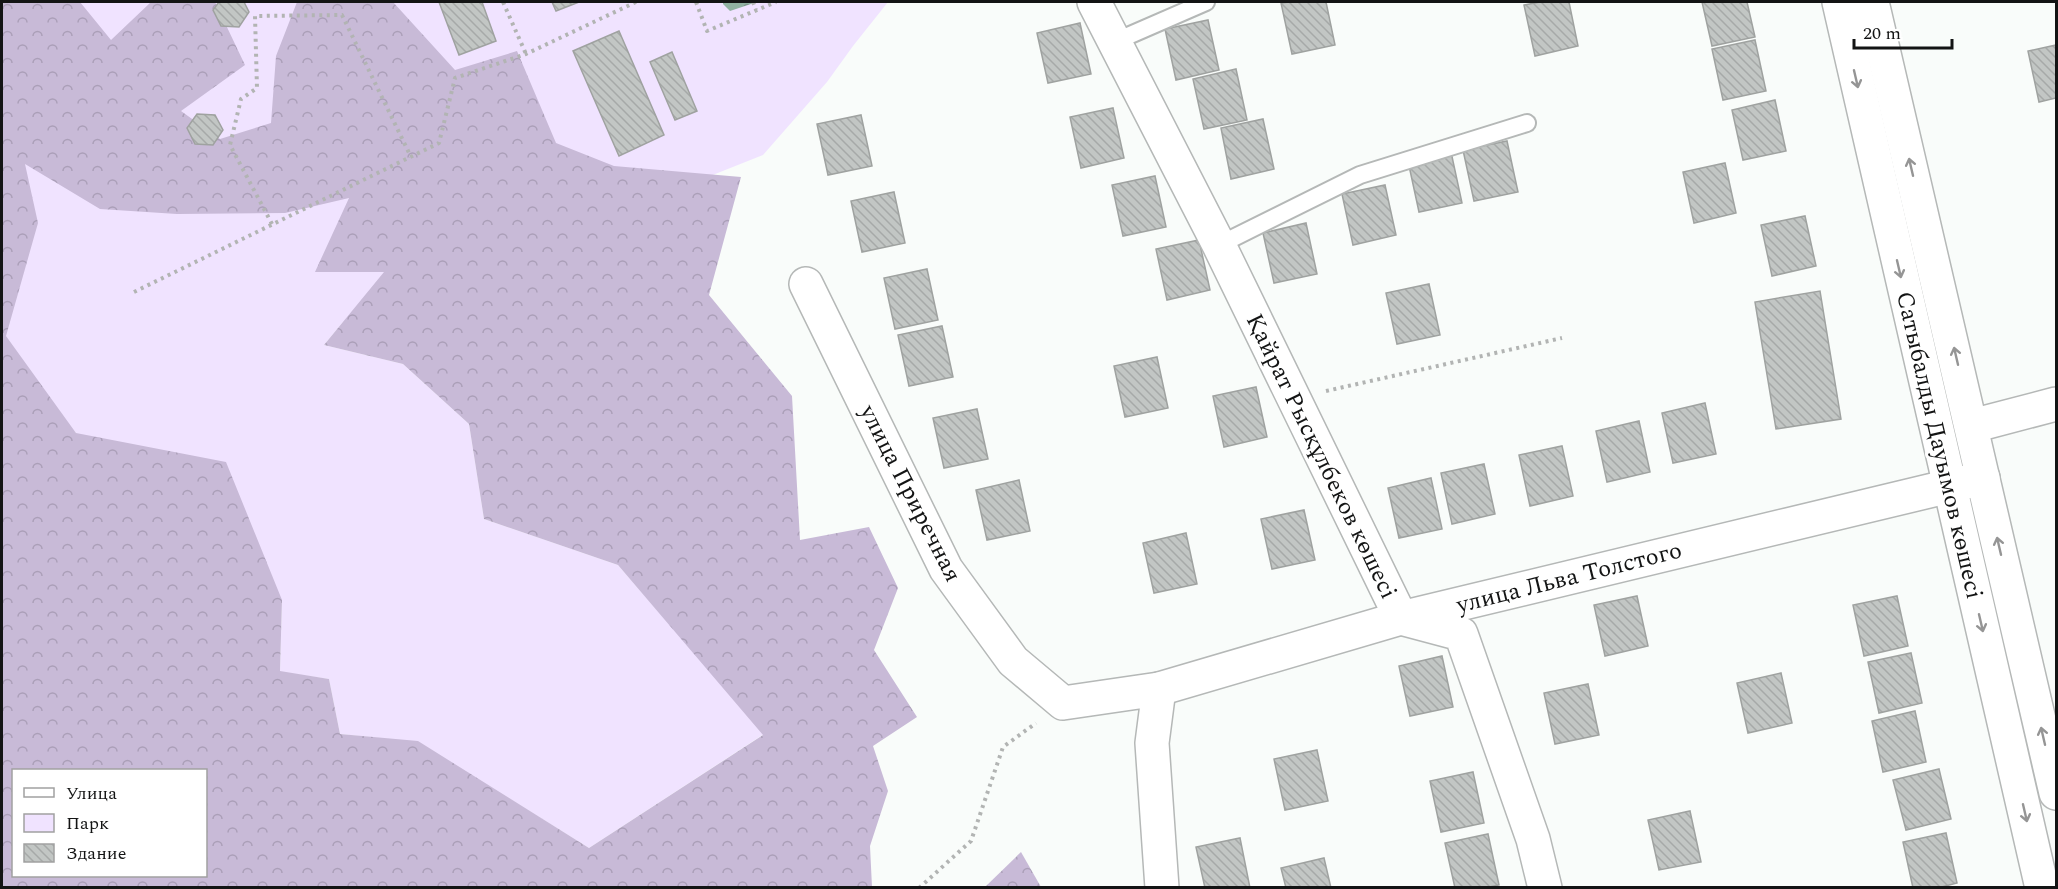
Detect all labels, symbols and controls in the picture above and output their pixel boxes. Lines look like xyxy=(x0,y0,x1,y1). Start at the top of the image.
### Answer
scale bar xyxy=(1854,12,1952,50)
text: 20 m xyxy=(1863,20,1901,47)
one-way arrow xyxy=(1851,69,1863,88)
one-way arrow xyxy=(1904,157,1916,176)
one-way arrow xyxy=(1894,259,1906,278)
street label: Сатыбалды Дауымов көшесі xyxy=(1886,288,1992,603)
street label: Қайрат Рысқұлбеков көшесі xyxy=(1236,307,1406,605)
one-way arrow xyxy=(1949,347,1961,366)
street label: улица Приречная xyxy=(849,398,970,588)
street label: улица Льва Толстого xyxy=(1452,533,1686,624)
one-way arrow xyxy=(1992,537,2004,556)
one-way arrow xyxy=(1976,613,1988,632)
one-way arrow xyxy=(2037,727,2049,746)
legend xyxy=(12,769,207,877)
text: Улица xyxy=(66,780,117,807)
one-way arrow xyxy=(2020,803,2031,822)
text: Парк xyxy=(66,810,109,837)
text: Здание xyxy=(66,840,126,867)

